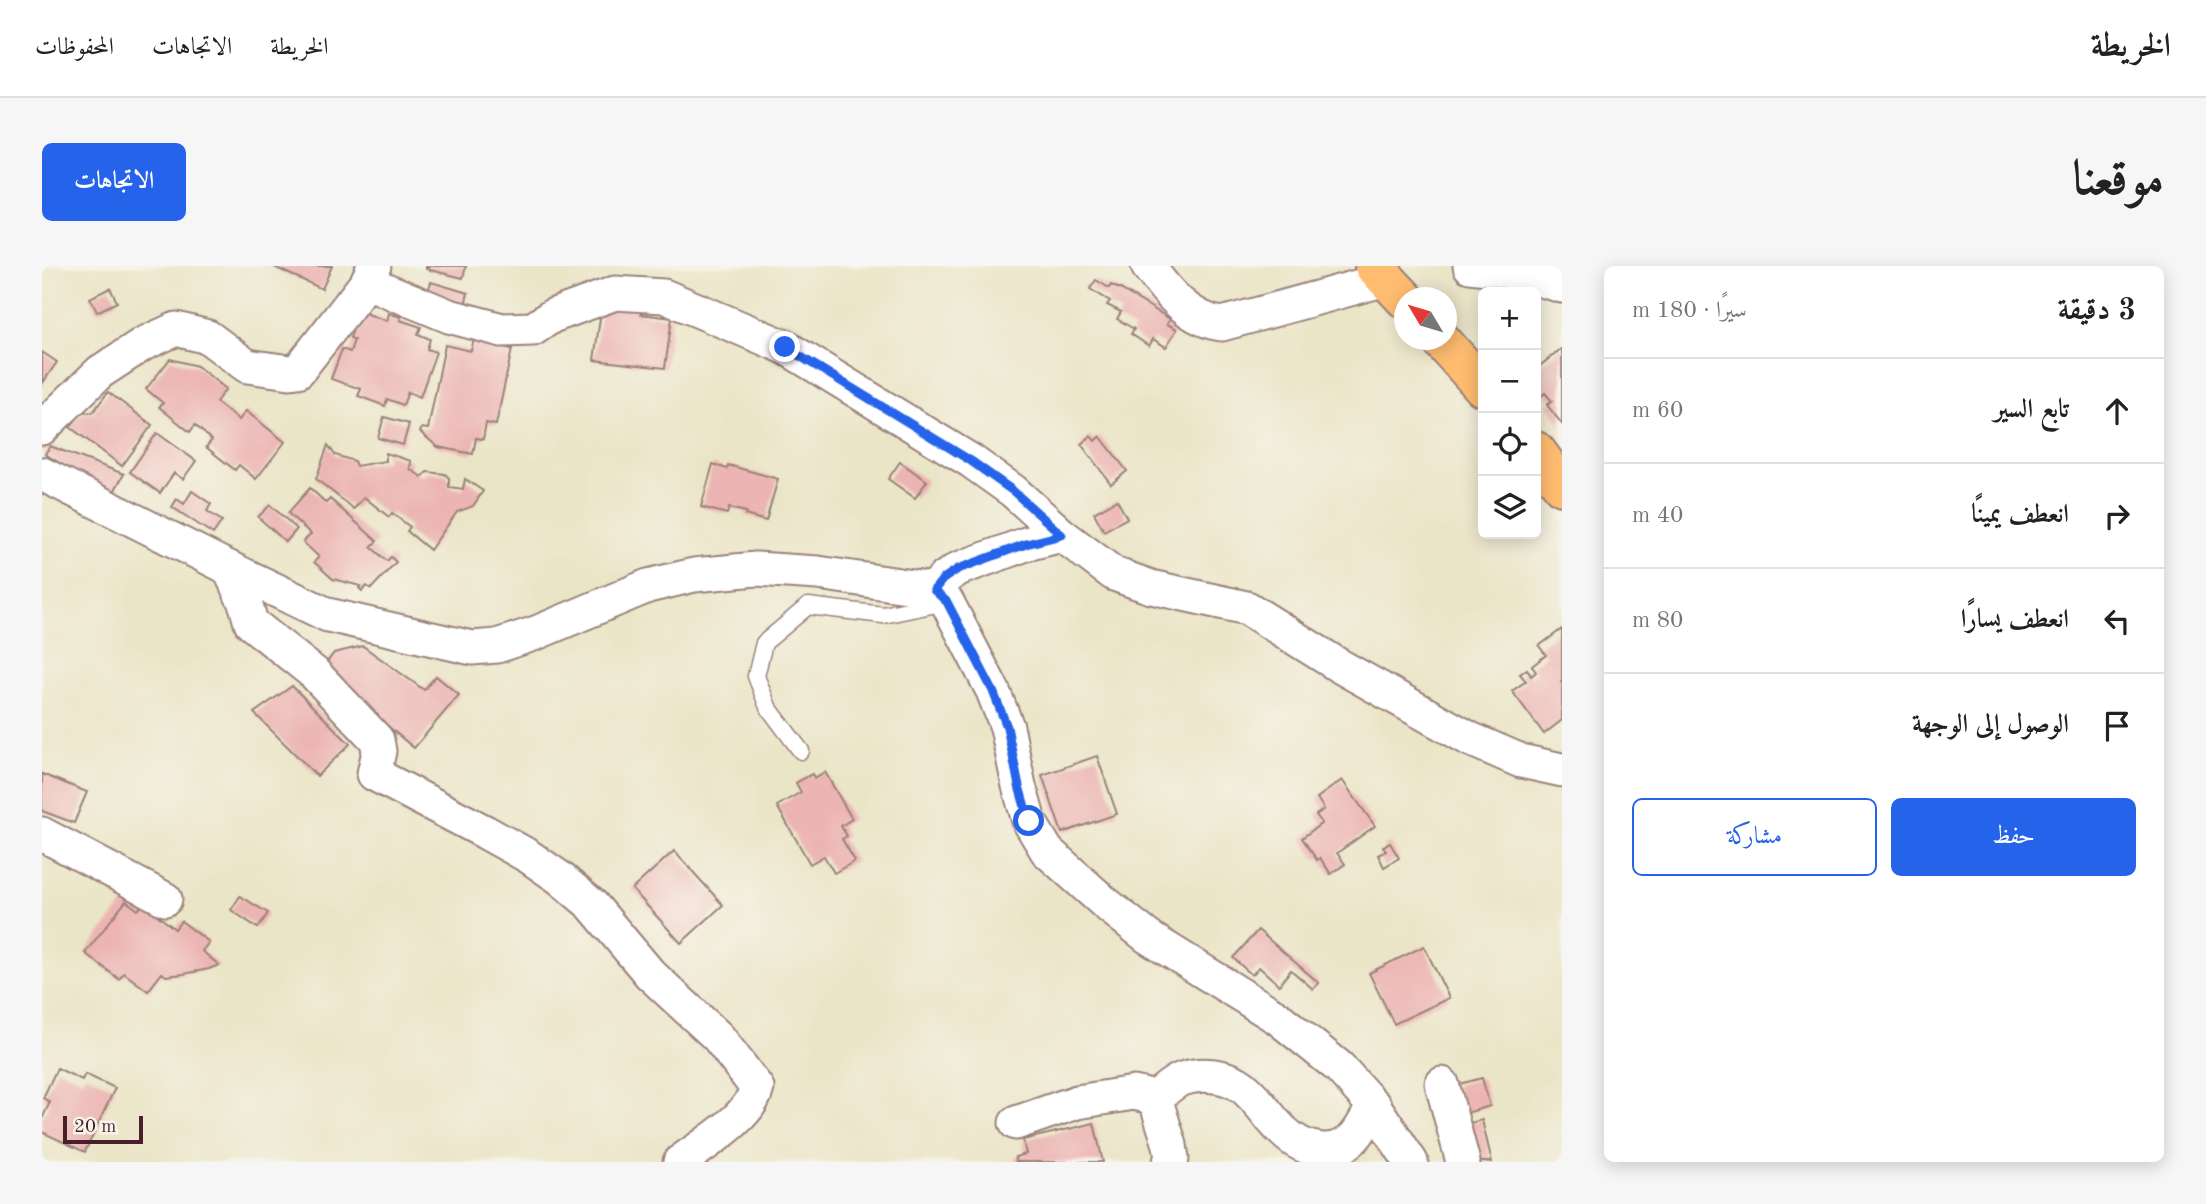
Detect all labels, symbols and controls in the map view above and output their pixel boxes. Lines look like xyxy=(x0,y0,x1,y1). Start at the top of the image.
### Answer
text: الخريطة xyxy=(2091,31,2171,64)
text: المحفوظات xyxy=(35,36,114,60)
text: الاتجاهات xyxy=(152,36,232,60)
text: الخريطة xyxy=(270,36,329,60)
button: الاتجاهات xyxy=(42,143,186,221)
text: موقعنا xyxy=(2072,157,2164,206)
north arrow xyxy=(1394,287,1457,350)
map controls xyxy=(1478,287,1541,539)
button: + xyxy=(1478,287,1541,350)
text: 3 دقيقة xyxy=(2058,296,2136,326)
text: سيرًا · 180 m xyxy=(1632,299,1747,322)
route end xyxy=(769,331,800,362)
button: − xyxy=(1478,350,1541,413)
icon: ahead xyxy=(2098,392,2136,430)
text: تابع السير xyxy=(1994,397,2069,423)
text: 60 m xyxy=(1632,399,1683,422)
button: locate xyxy=(1478,413,1541,476)
button: layers xyxy=(1478,476,1541,539)
icon: right xyxy=(2098,497,2136,535)
text: انعطف يمينًا xyxy=(1971,502,2069,528)
text: 40 m xyxy=(1632,504,1683,527)
icon: left xyxy=(2098,602,2136,640)
text: انعطف يسارًا xyxy=(1961,607,2069,633)
text: 80 m xyxy=(1632,609,1683,632)
icon: arrive xyxy=(2098,707,2136,745)
text: الوصول إلى الوجهة xyxy=(1912,712,2069,738)
button: مشاركة xyxy=(1632,798,1877,876)
button: حفظ xyxy=(1891,798,2136,876)
route start xyxy=(1013,805,1044,836)
scale bar xyxy=(63,1113,144,1145)
text: 20 m xyxy=(74,1118,116,1137)

